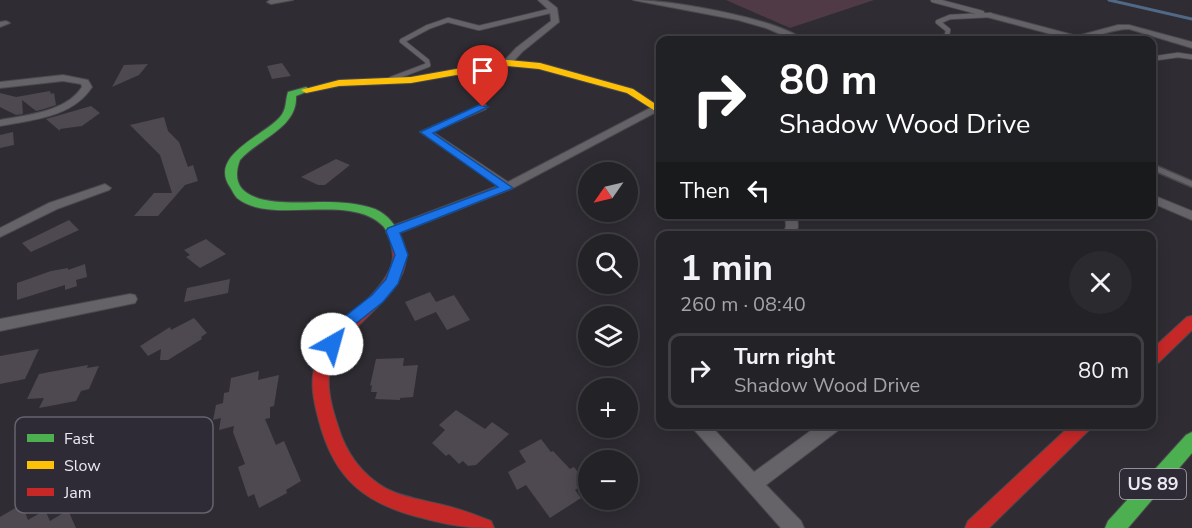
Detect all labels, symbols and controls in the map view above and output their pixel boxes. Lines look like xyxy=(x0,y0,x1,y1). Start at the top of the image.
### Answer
pin xyxy=(457,45,508,107)
text: 80 m xyxy=(779,52,878,109)
icon: arrive xyxy=(466,54,499,87)
icon: right xyxy=(680,60,758,138)
text: Shadow Wood Drive xyxy=(779,106,1030,143)
north arrow xyxy=(578,162,638,222)
map controls xyxy=(578,162,638,510)
icon: left xyxy=(742,174,775,207)
text: Then xyxy=(680,176,730,206)
button: search xyxy=(578,234,638,294)
text: 1 min xyxy=(680,244,773,293)
button: close xyxy=(1069,251,1132,314)
text: 260 m · 08:40 xyxy=(680,291,806,318)
button: layers xyxy=(578,306,638,366)
position arrow xyxy=(300,312,364,376)
text: Turn right xyxy=(734,342,835,372)
icon: right xyxy=(683,354,716,387)
text: 80 m xyxy=(1078,356,1129,386)
text: Shadow Wood Drive xyxy=(734,372,920,399)
button: + xyxy=(578,378,638,438)
legend xyxy=(15,417,213,513)
text: Fast xyxy=(64,428,95,450)
button: − xyxy=(578,450,638,510)
text: Slow xyxy=(64,455,101,477)
road number: US 89 xyxy=(1120,469,1186,499)
text: Jam xyxy=(63,482,91,504)

